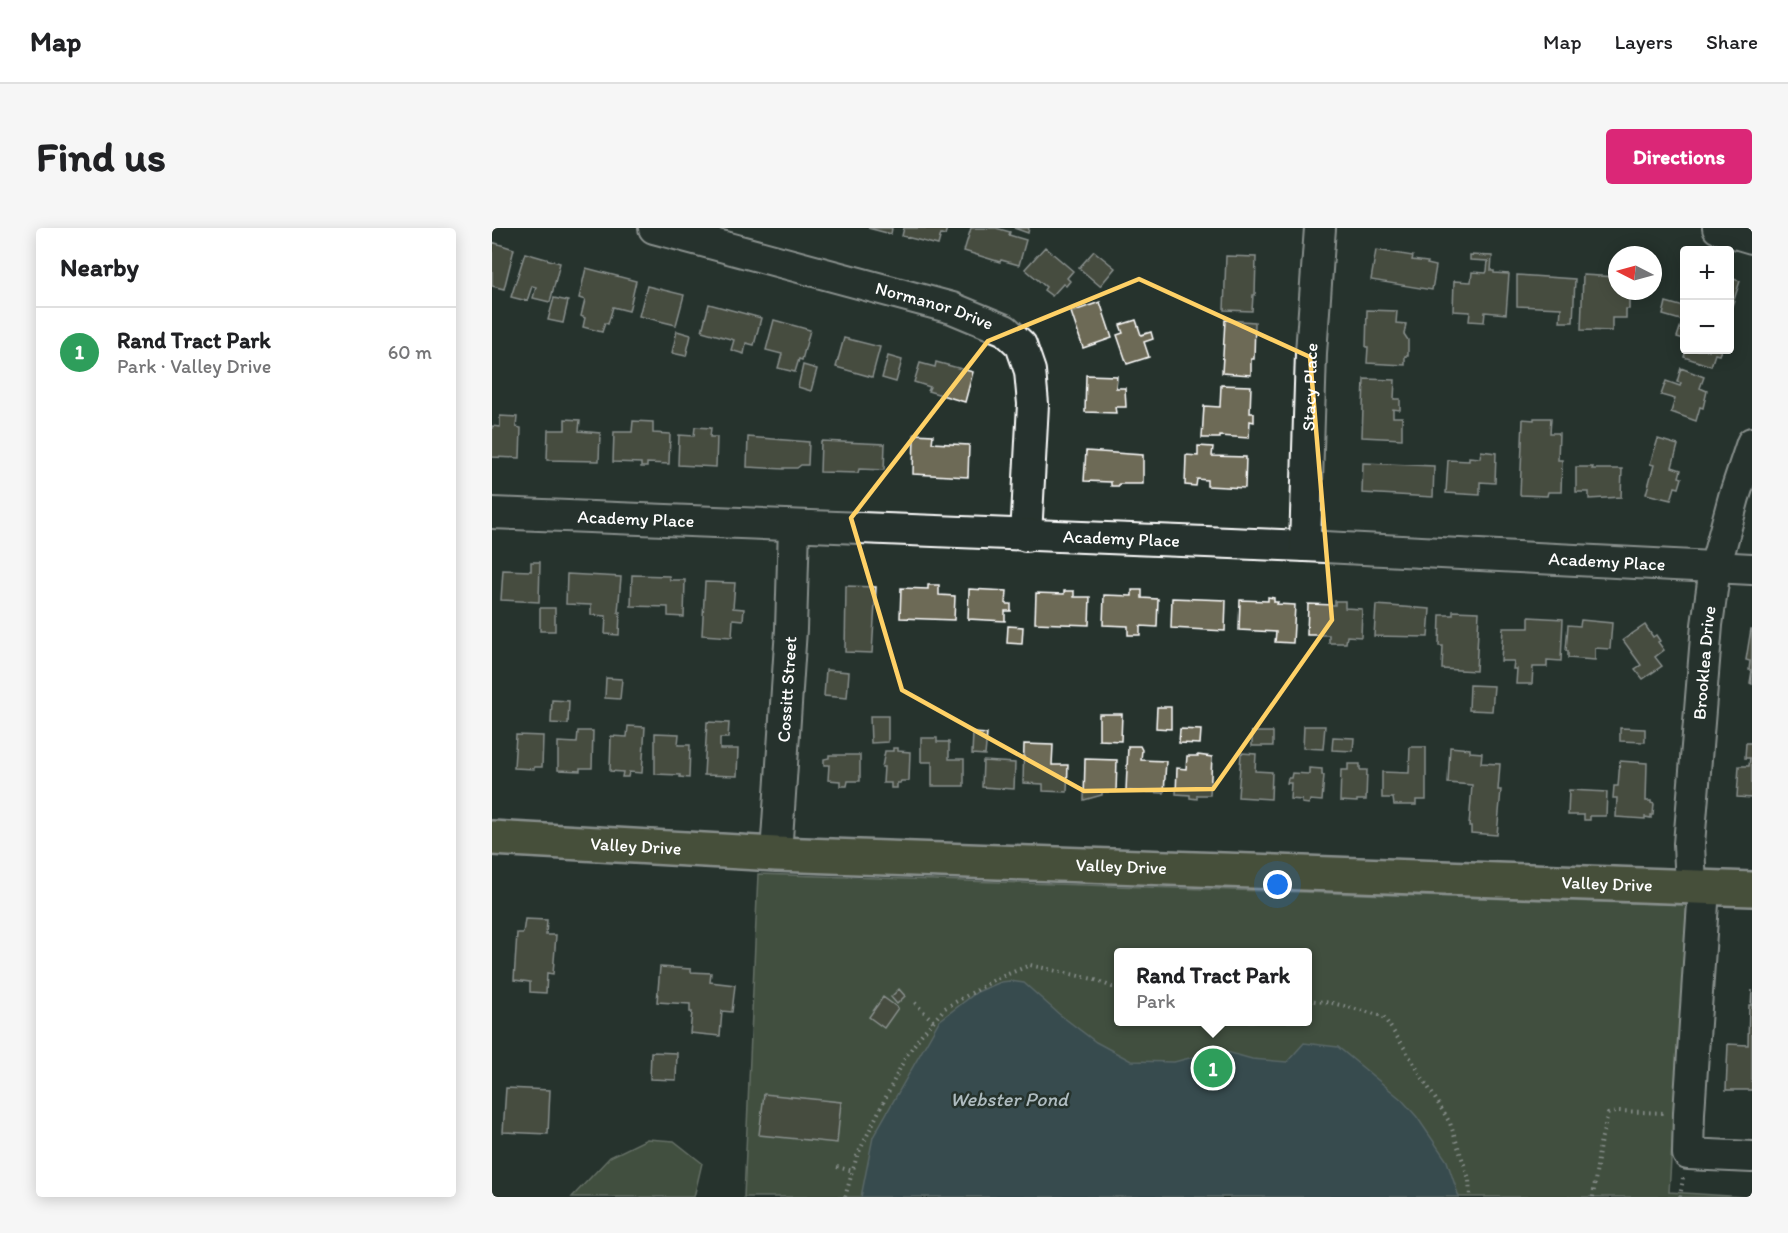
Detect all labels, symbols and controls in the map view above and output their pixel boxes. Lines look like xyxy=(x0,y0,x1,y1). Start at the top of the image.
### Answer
text: Map xyxy=(30,24,81,58)
text: Map xyxy=(1543,29,1582,54)
text: Layers xyxy=(1615,29,1673,54)
text: Share xyxy=(1706,29,1758,54)
button: Directions xyxy=(1606,129,1752,184)
text: Find us xyxy=(36,131,166,182)
north arrow xyxy=(1608,246,1662,300)
map controls xyxy=(1680,246,1734,354)
button: + xyxy=(1680,246,1734,300)
text: Nearby xyxy=(60,251,139,283)
street label: Normanor Drive xyxy=(873,277,997,335)
button: − xyxy=(1680,300,1734,354)
text: Rand Tract Park xyxy=(117,327,271,354)
text: 1 xyxy=(75,340,84,364)
text: 60 m xyxy=(388,340,432,364)
street label: Stacy Place xyxy=(1298,342,1323,432)
text: Park · Valley Drive xyxy=(117,354,271,378)
street label: Academy Place xyxy=(577,505,695,532)
street label: Academy Place xyxy=(1063,525,1180,552)
street label: Academy Place xyxy=(1548,548,1666,576)
street label: Brooklea Drive xyxy=(1688,604,1721,721)
street label: Cossitt Street xyxy=(772,635,802,743)
street label: Valley Drive xyxy=(590,833,682,860)
street label: Valley Drive xyxy=(1075,854,1167,879)
your location xyxy=(1263,870,1292,899)
street label: Valley Drive xyxy=(1561,871,1653,896)
popup xyxy=(1114,948,1312,1026)
text: Rand Tract Park xyxy=(1136,962,1290,989)
text: Park xyxy=(1136,989,1175,1013)
pin: 1 xyxy=(1194,1046,1232,1090)
water label: Webster Pond xyxy=(950,1087,1070,1111)

